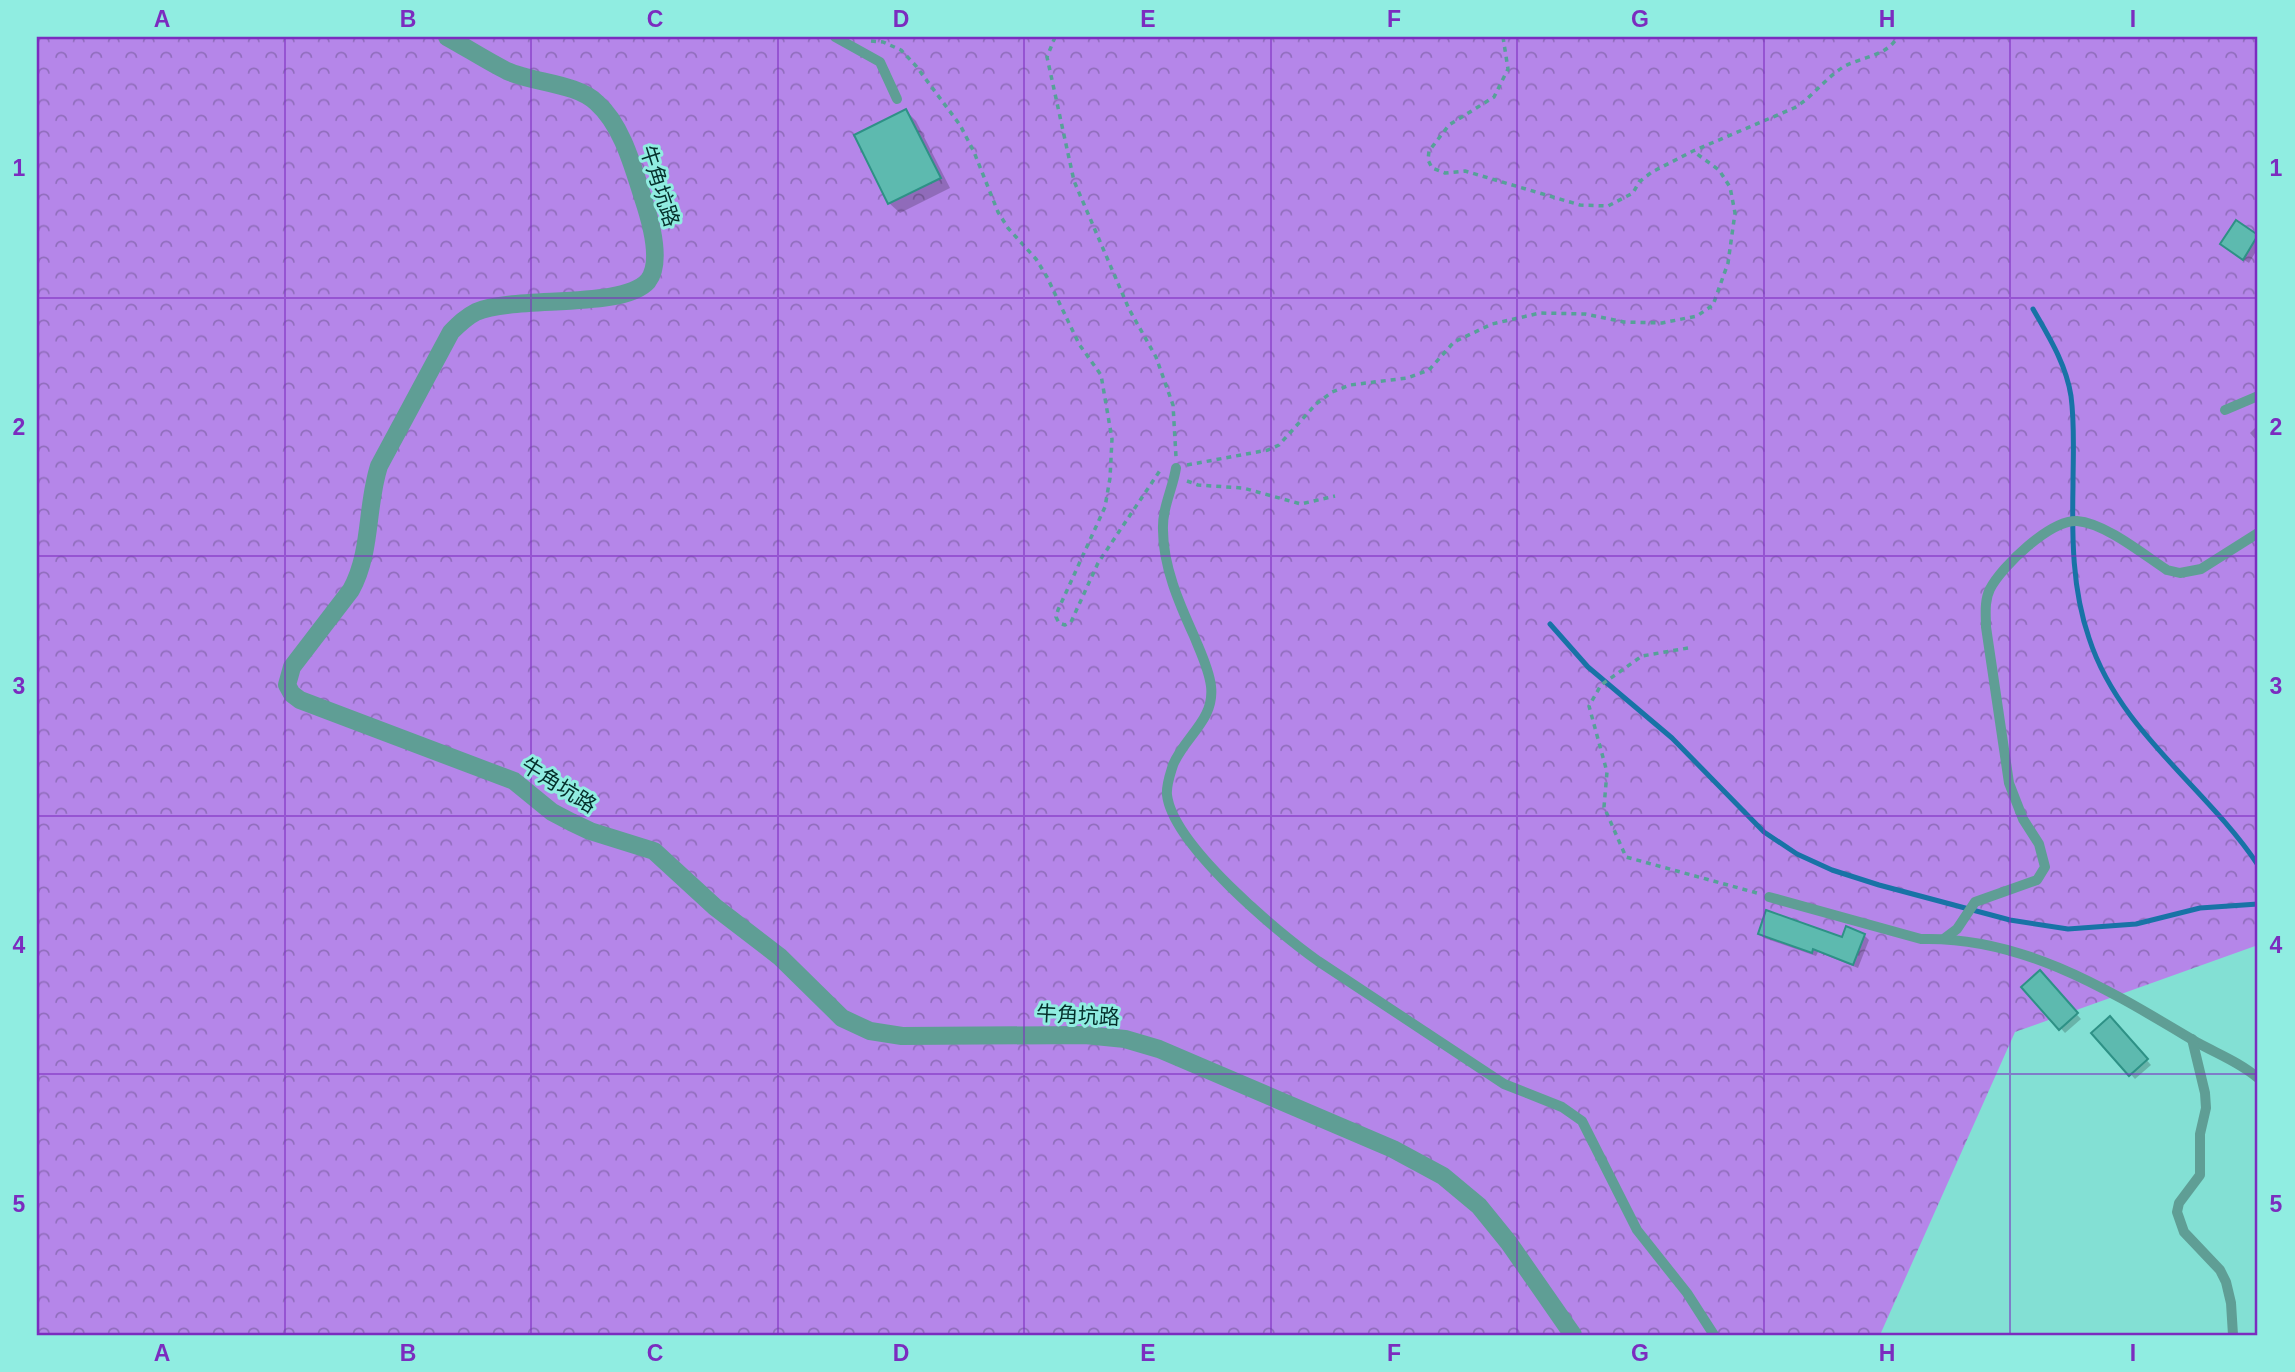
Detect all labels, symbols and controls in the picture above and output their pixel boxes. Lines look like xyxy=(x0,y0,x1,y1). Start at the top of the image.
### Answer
text: A xyxy=(154,6,170,32)
text: B xyxy=(400,6,416,32)
text: C xyxy=(647,6,663,32)
text: D xyxy=(893,6,909,32)
text: E xyxy=(1140,6,1156,32)
text: F xyxy=(1387,6,1401,32)
text: G xyxy=(1631,6,1649,32)
text: H xyxy=(1879,6,1895,32)
text: I xyxy=(2130,6,2136,32)
street label: 牛角坑路 xyxy=(636,143,684,229)
text: 1 xyxy=(13,155,26,181)
text: 1 xyxy=(2270,155,2283,181)
text: 2 xyxy=(13,414,25,440)
text: 2 xyxy=(2270,414,2282,440)
text: 3 xyxy=(13,673,25,699)
text: 3 xyxy=(2270,673,2282,699)
street label: 牛角坑路 xyxy=(517,753,601,817)
text: 4 xyxy=(13,932,26,958)
text: 4 xyxy=(2270,932,2283,958)
street label: 牛角坑路 xyxy=(1035,1001,1121,1029)
text: 5 xyxy=(13,1191,26,1217)
text: 5 xyxy=(2270,1191,2283,1217)
text: A xyxy=(154,1340,170,1366)
text: B xyxy=(400,1340,416,1366)
text: C xyxy=(647,1340,663,1366)
text: D xyxy=(893,1340,909,1366)
text: E xyxy=(1140,1340,1156,1366)
text: F xyxy=(1387,1340,1401,1366)
text: G xyxy=(1631,1340,1649,1366)
text: H xyxy=(1879,1340,1895,1366)
text: I xyxy=(2130,1340,2136,1366)

